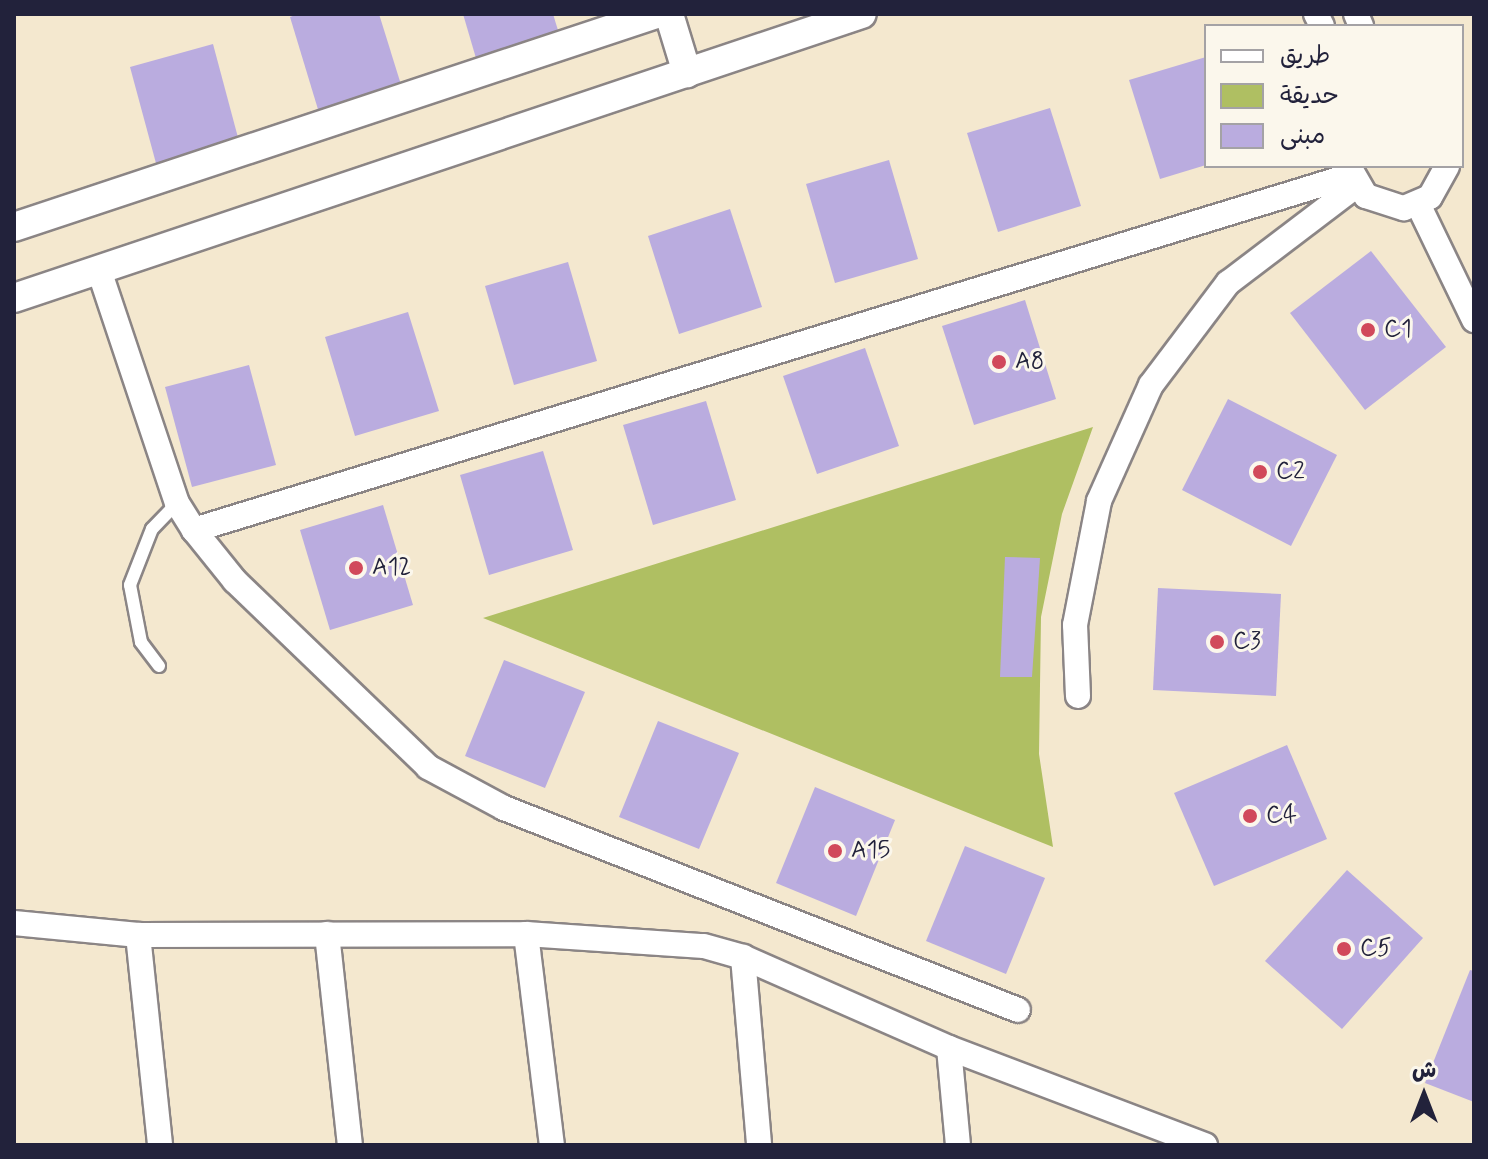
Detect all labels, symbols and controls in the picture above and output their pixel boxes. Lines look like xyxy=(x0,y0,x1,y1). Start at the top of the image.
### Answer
legend xyxy=(1204,24,1464,168)
text: طريق xyxy=(1280,41,1330,72)
text: حديقة xyxy=(1280,81,1339,112)
text: مبنى xyxy=(1280,121,1325,152)
place label: C1 xyxy=(1384,316,1412,344)
marker: C1 xyxy=(1359,321,1377,339)
place label: A8 xyxy=(1015,348,1044,376)
marker: A8 xyxy=(990,353,1008,371)
place label: C2 xyxy=(1276,458,1305,486)
marker: C2 xyxy=(1251,463,1269,481)
place label: A12 xyxy=(372,554,411,582)
marker: A12 xyxy=(347,559,365,577)
place label: C3 xyxy=(1233,628,1261,656)
marker: C3 xyxy=(1208,633,1226,651)
place label: C4 xyxy=(1266,802,1297,830)
marker: C4 xyxy=(1241,807,1259,825)
place label: A15 xyxy=(851,837,890,865)
marker: A15 xyxy=(826,842,844,860)
place label: C5 xyxy=(1360,935,1391,963)
marker: C5 xyxy=(1335,940,1353,958)
north arrow xyxy=(1384,1055,1464,1135)
text: ش xyxy=(1412,1057,1436,1085)

